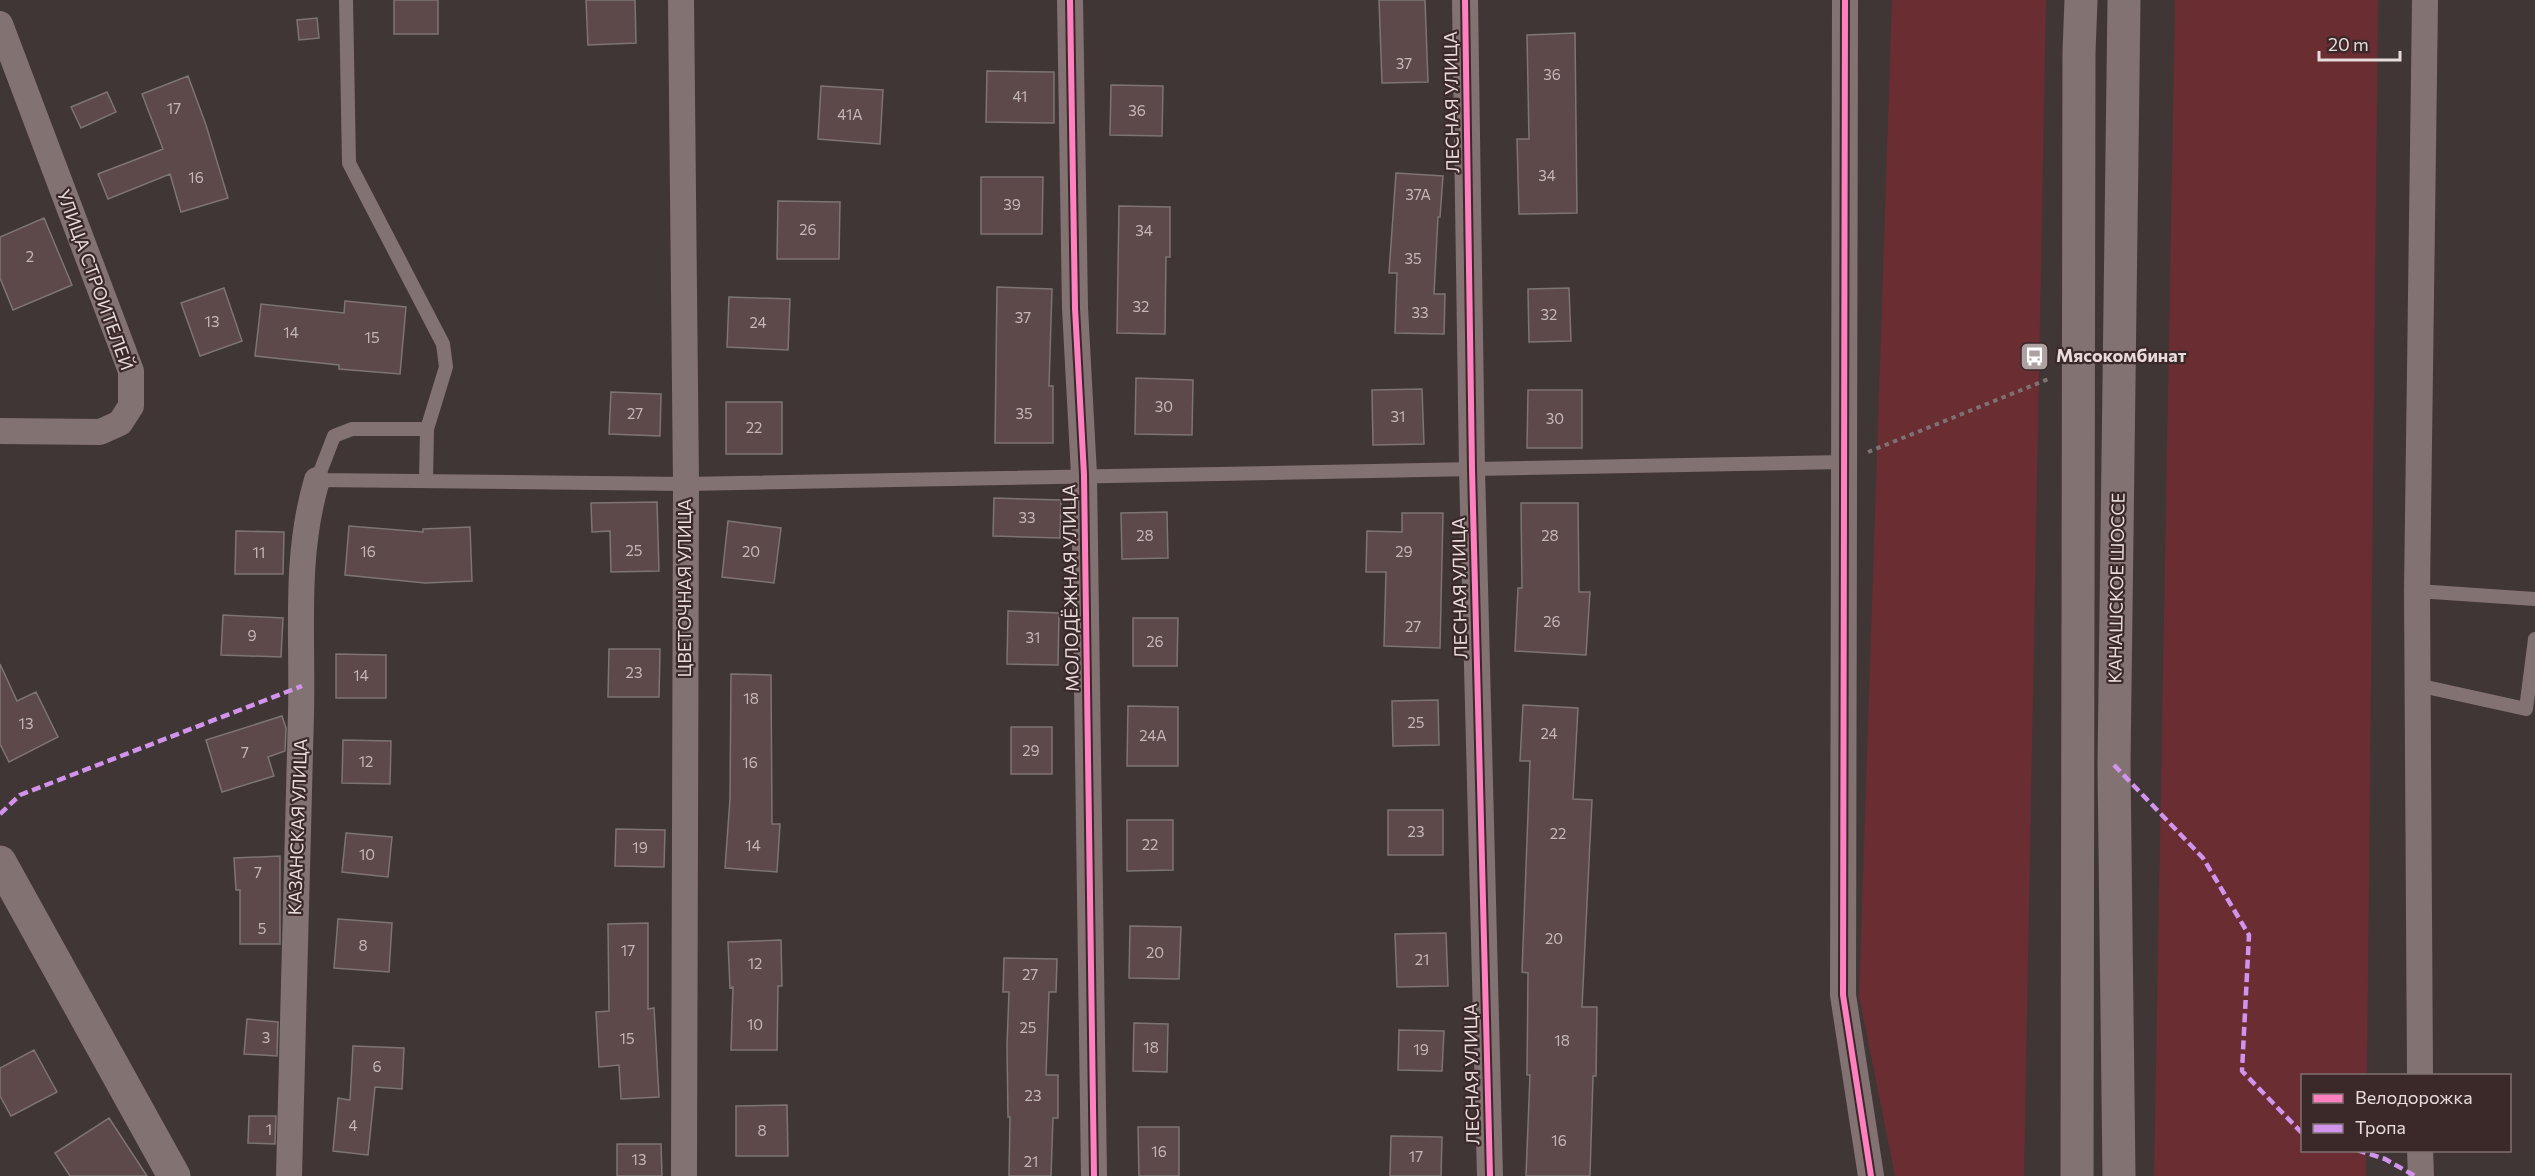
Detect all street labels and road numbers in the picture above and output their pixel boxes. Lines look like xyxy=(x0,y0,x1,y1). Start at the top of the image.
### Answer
street label: ЛЕСНАЯ УЛИЦА xyxy=(1439,31,1463,173)
street label: УЛИЦА СТРОИТЕЛЕЙ xyxy=(53,186,139,373)
street label: МОЛОДЁЖНАЯ УЛИЦА xyxy=(1057,484,1083,692)
street label: КАНАШСКОЕ ШОССЕ xyxy=(2103,492,2129,684)
street label: ЦВЕТОЧНАЯ УЛИЦА xyxy=(673,498,695,678)
street label: ЛЕСНАЯ УЛИЦА xyxy=(1447,517,1471,659)
street label: КАЗАНСКАЯ УЛИЦА xyxy=(283,738,311,916)
street label: ЛЕСНАЯ УЛИЦА xyxy=(1459,1003,1483,1145)

